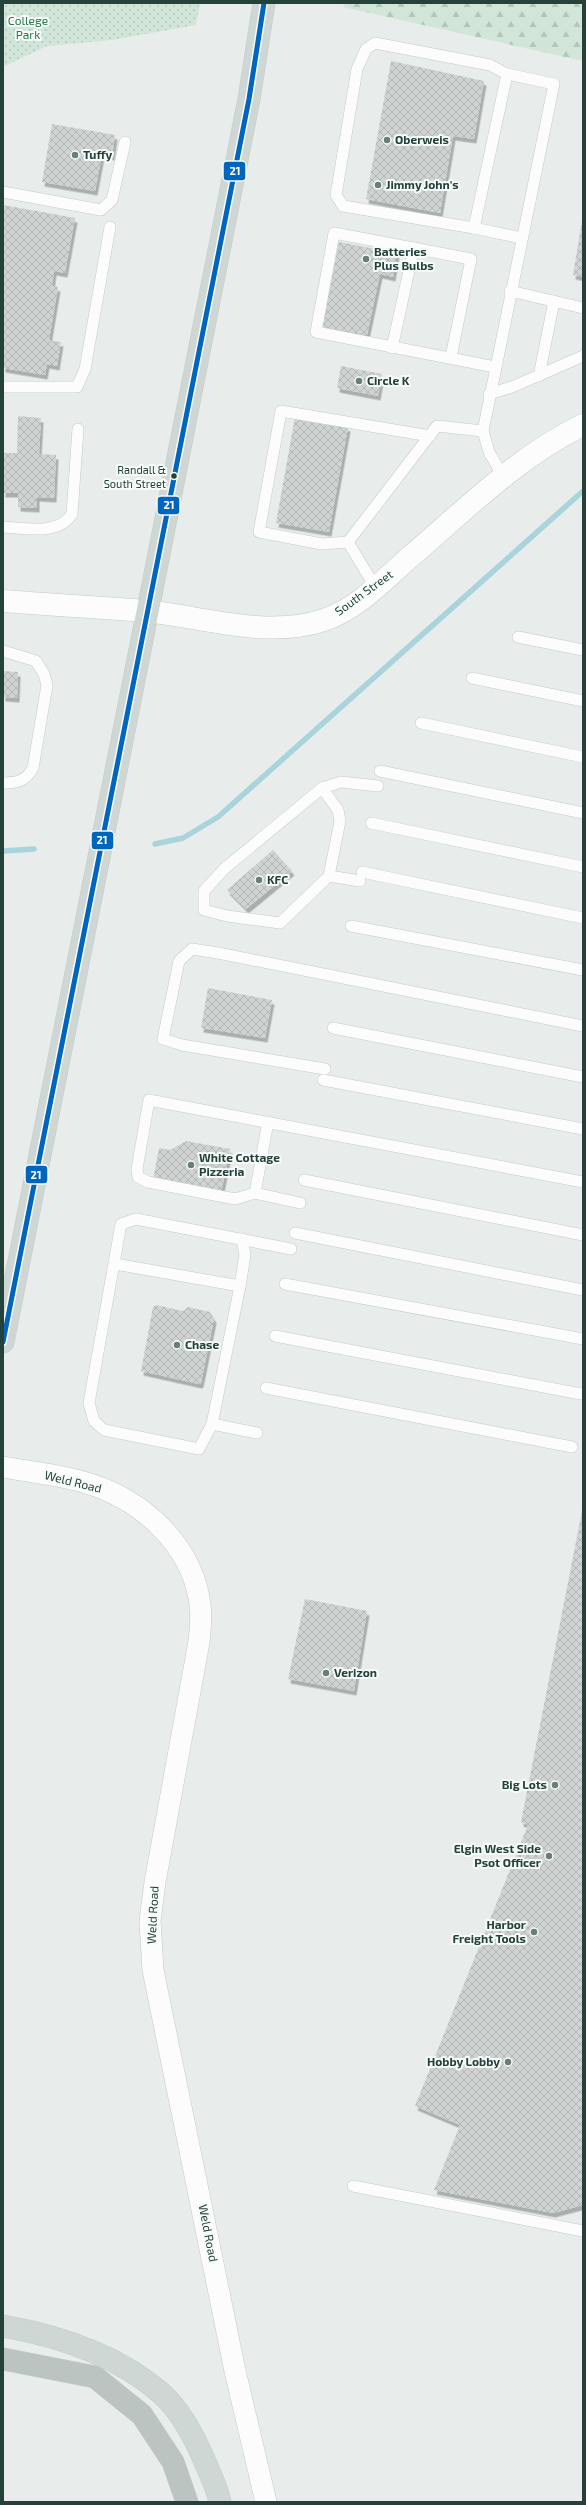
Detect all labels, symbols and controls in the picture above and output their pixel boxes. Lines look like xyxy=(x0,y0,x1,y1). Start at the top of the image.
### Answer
park label: College Park xyxy=(8,13,48,41)
place label: Oberweis xyxy=(395,132,449,146)
marker: Oberweis xyxy=(382,135,392,145)
place label: Tuffy xyxy=(83,147,112,162)
marker: Tuffy xyxy=(70,150,80,160)
line badge: 21 xyxy=(223,161,246,181)
text: 21 xyxy=(229,164,241,177)
place label: Jimmy John's xyxy=(386,177,459,192)
marker: Jimmy John's xyxy=(373,180,383,190)
place label: Batteries Plus Bulbs xyxy=(374,244,434,272)
marker: Batteries Plus Bulbs xyxy=(361,254,371,264)
place label: Circle K xyxy=(367,373,410,387)
marker: Circle K xyxy=(354,376,364,386)
place label: Randall & South Street xyxy=(104,463,166,490)
marker: Randall & South Street xyxy=(169,471,179,481)
line badge: 21 xyxy=(157,496,180,515)
text: 21 xyxy=(163,498,175,511)
street label: South Street xyxy=(332,566,395,618)
line badge: 21 xyxy=(91,831,114,850)
text: 21 xyxy=(96,833,108,846)
place label: KFC xyxy=(267,872,288,886)
marker: KFC xyxy=(254,875,264,885)
place label: White Cottage Pizzeria xyxy=(199,1150,280,1178)
marker: White Cottage Pizzeria xyxy=(186,1160,196,1170)
line badge: 21 xyxy=(25,1165,48,1184)
text: 21 xyxy=(30,1168,42,1181)
place label: Chase xyxy=(185,1337,219,1351)
marker: Chase xyxy=(172,1340,182,1350)
street label: Weld Road xyxy=(43,1467,103,1495)
place label: Verizon xyxy=(334,1665,377,1679)
marker: Verizon xyxy=(321,1668,331,1678)
place label: Big Lots xyxy=(502,1777,547,1791)
marker: Big Lots xyxy=(550,1780,560,1790)
place label: Elgin West Side Psot Officer xyxy=(454,1841,541,1869)
marker: Elgin West Side Psot Officer xyxy=(544,1851,554,1861)
street label: Weld Road xyxy=(143,1885,161,1944)
place label: Harbor Freight Tools xyxy=(452,1917,526,1945)
marker: Harbor Freight Tools xyxy=(529,1927,539,1937)
place label: Hobby Lobby xyxy=(427,2054,500,2069)
marker: Hobby Lobby xyxy=(503,2057,513,2067)
street label: Weld Road xyxy=(197,2203,221,2263)

